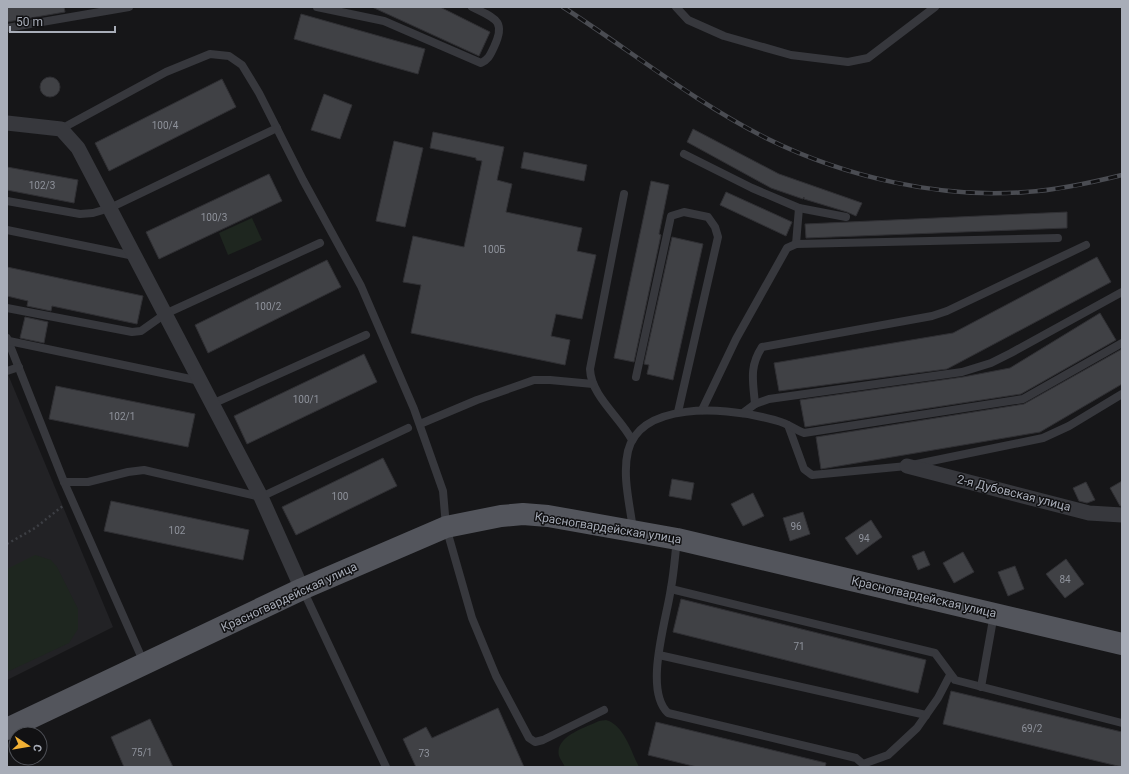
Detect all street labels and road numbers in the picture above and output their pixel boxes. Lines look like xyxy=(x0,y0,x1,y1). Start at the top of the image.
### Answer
street label: 2-я Дубовская улица xyxy=(956,472,1072,514)
street label: Красногвардейская улица xyxy=(534,509,682,547)
street label: Красногвардейская улица xyxy=(219,559,359,635)
street label: Красногвардейская улица xyxy=(850,574,998,620)

